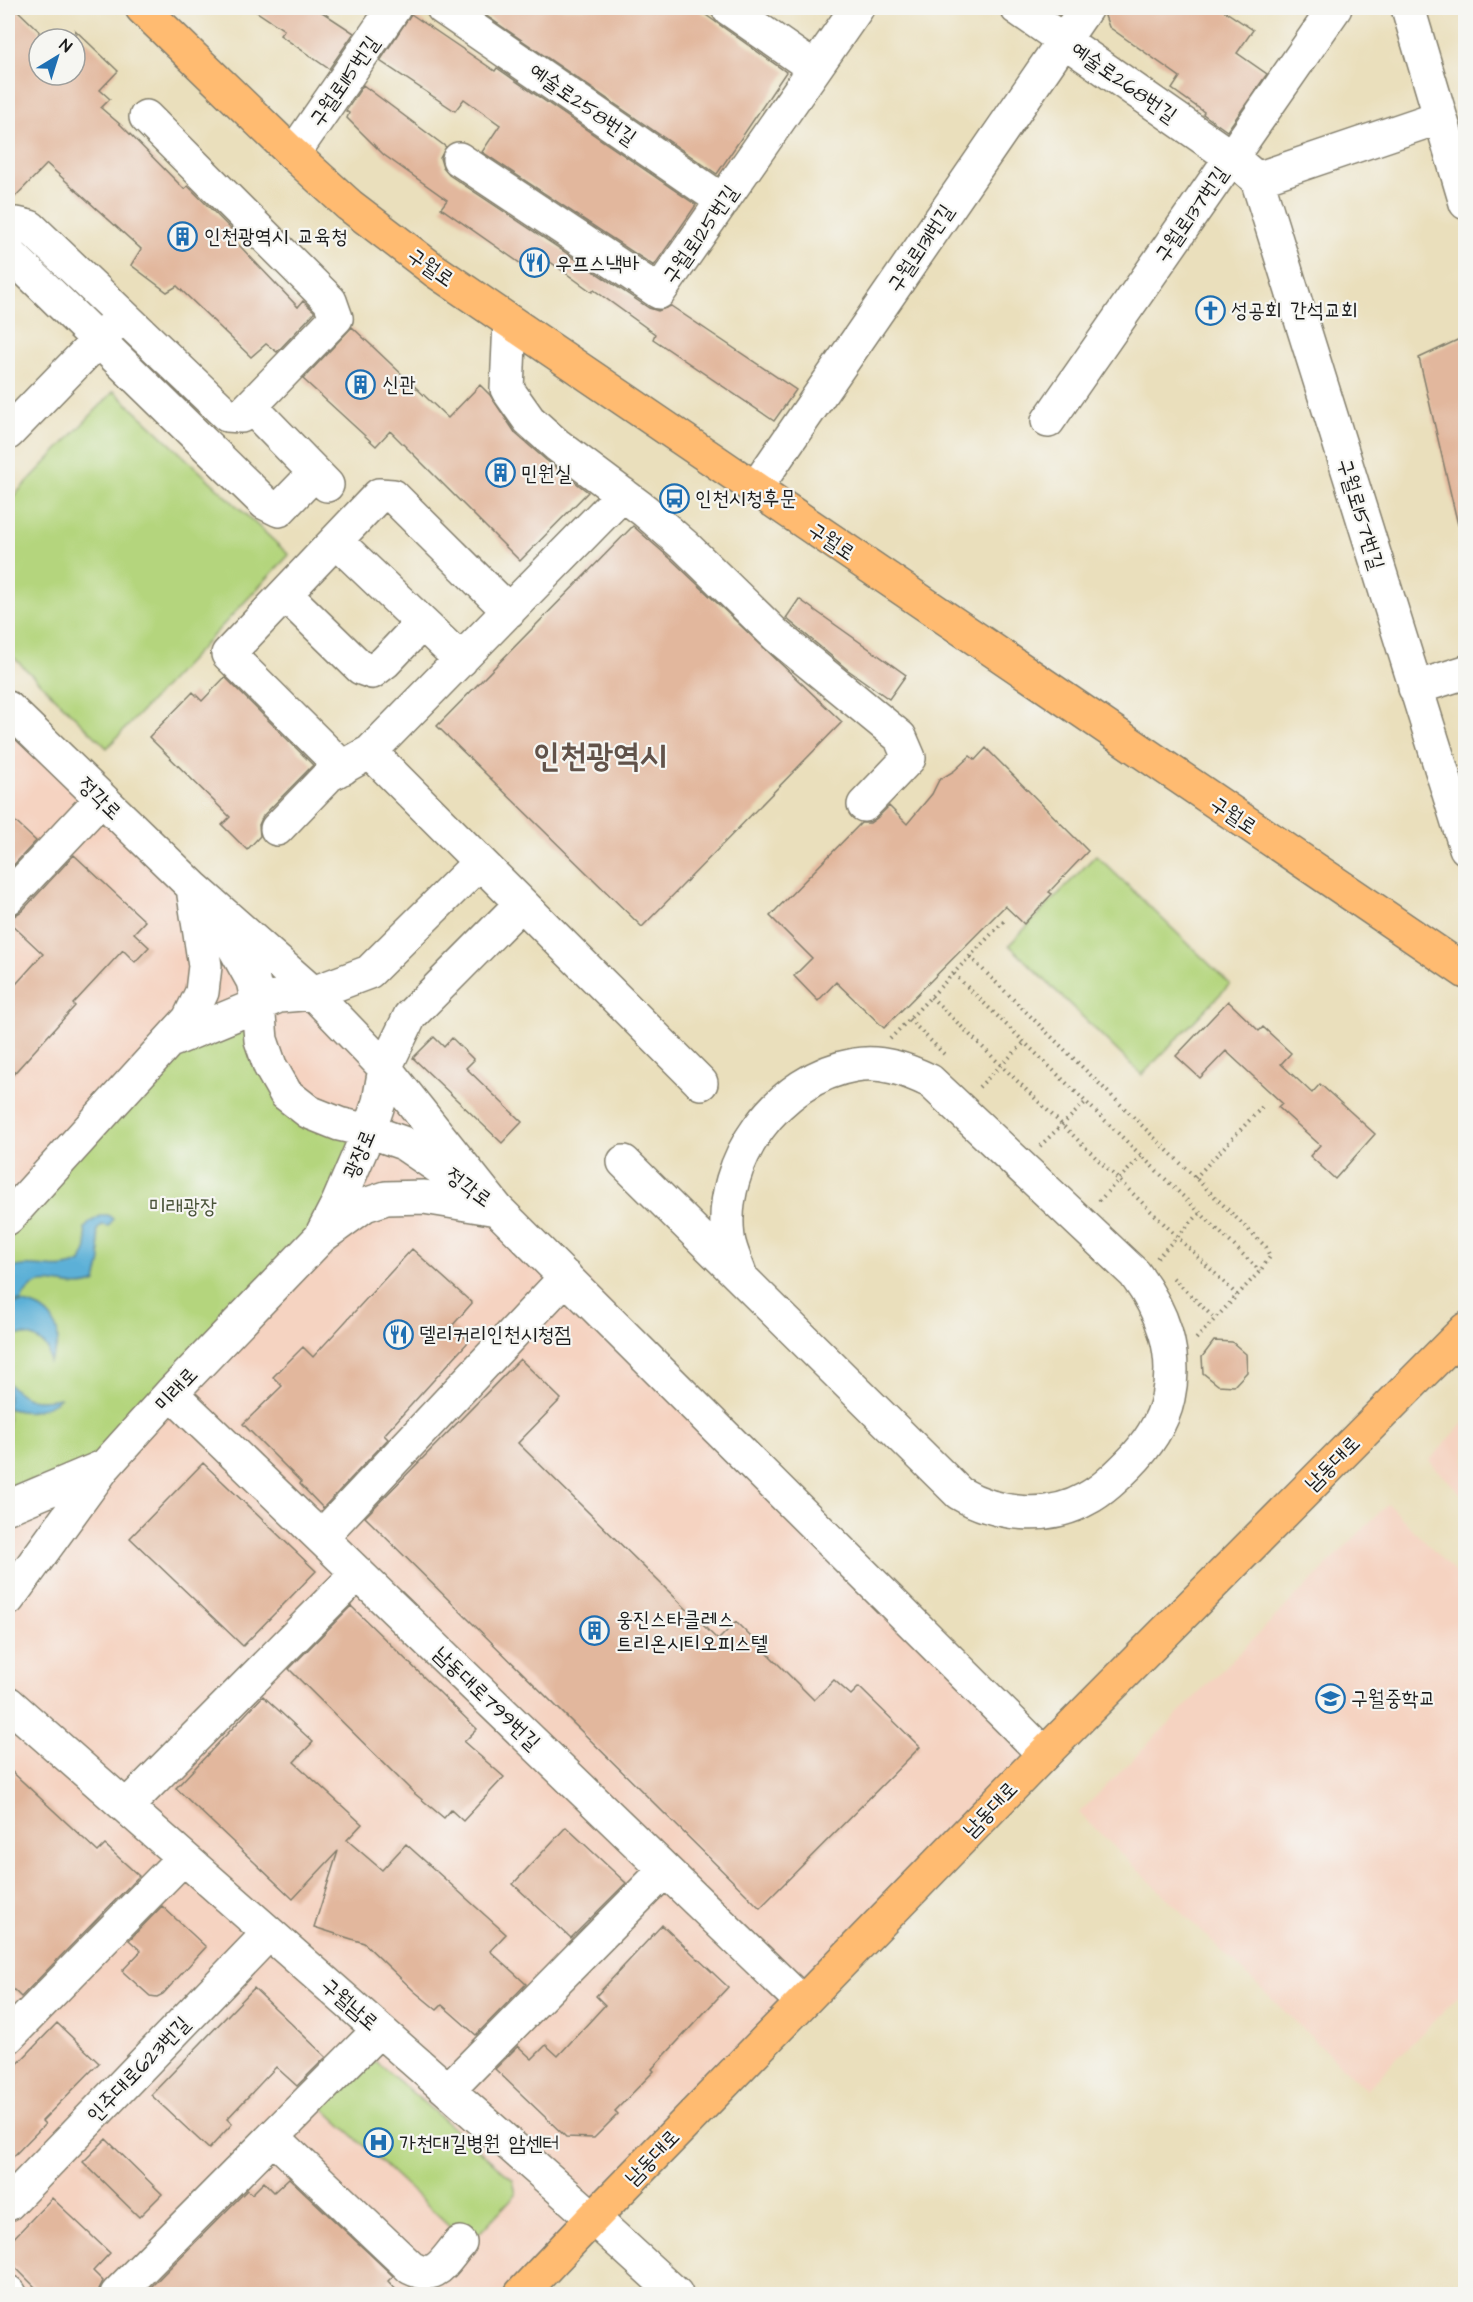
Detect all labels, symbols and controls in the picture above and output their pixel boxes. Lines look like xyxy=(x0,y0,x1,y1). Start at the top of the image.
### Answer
north arrow xyxy=(27,27,87,87)
street label: 구월로115번길 xyxy=(302,30,386,133)
text: N xyxy=(55,34,76,58)
street label: 예술로268번길 xyxy=(1065,35,1183,130)
street label: 예술로258번길 xyxy=(523,57,642,152)
street label: 구월로137번길 xyxy=(1148,161,1235,268)
street label: 구월로125번길 xyxy=(656,179,745,289)
street label: 구월로131번길 xyxy=(880,198,961,298)
building icon: 인천광역시 교육청 xyxy=(167,220,199,252)
place label: 인천광역시 교육청 xyxy=(204,222,348,251)
street label: 구월로 xyxy=(402,241,460,294)
restaurant icon: 우프스낵바 xyxy=(518,247,550,279)
place label: 우프스낵바 xyxy=(555,249,640,278)
church icon: 성공회 간석교회 xyxy=(1194,294,1226,326)
place label: 성공회 간석교회 xyxy=(1231,296,1358,325)
building icon: 신관 xyxy=(345,368,377,400)
place label: 신관 xyxy=(382,370,416,399)
street label: 구월로157번길 xyxy=(1330,455,1391,573)
building icon: 민원실 xyxy=(484,457,516,489)
place label: 민원실 xyxy=(521,459,572,488)
bus stop icon: 인천시청후문 xyxy=(658,482,690,514)
place label: 인천시청후문 xyxy=(695,484,796,513)
street label: 구월로 xyxy=(803,515,861,568)
district label: 인천광역시 xyxy=(534,733,666,779)
street label: 정각로 xyxy=(71,770,128,826)
street label: 구월로 xyxy=(1205,789,1263,842)
street label: 광장로 xyxy=(336,1125,383,1183)
street label: 정각로 xyxy=(440,1161,498,1214)
park label: 미래광장 xyxy=(149,1192,217,1221)
restaurant icon: 델리커리인천시청점 xyxy=(382,1318,414,1350)
place label: 델리커리인천시청점 xyxy=(419,1320,571,1349)
street label: 미래로 xyxy=(148,1361,204,1418)
street label: 남동대로 xyxy=(1298,1429,1367,1498)
place label: 웅진스타클레스 트리온시티오피스텔 xyxy=(616,1605,768,1658)
building icon: 웅진스타클레스 트리온시티오피스텔 xyxy=(579,1615,611,1647)
street label: 남동대로799번길 xyxy=(427,1640,547,1757)
school or university icon: 구월중학교 xyxy=(1314,1682,1346,1714)
place label: 구월중학교 xyxy=(1351,1684,1436,1713)
street label: 남동대로 xyxy=(956,1775,1024,1844)
street label: 구월남로 xyxy=(315,1971,385,2037)
street label: 인주대로623번길 xyxy=(80,2010,197,2129)
street label: 남동대로 xyxy=(618,2123,686,2192)
hospital icon: 가천대길병원 암센터 xyxy=(362,2127,394,2159)
place label: 가천대길병원 암센터 xyxy=(399,2129,560,2158)

